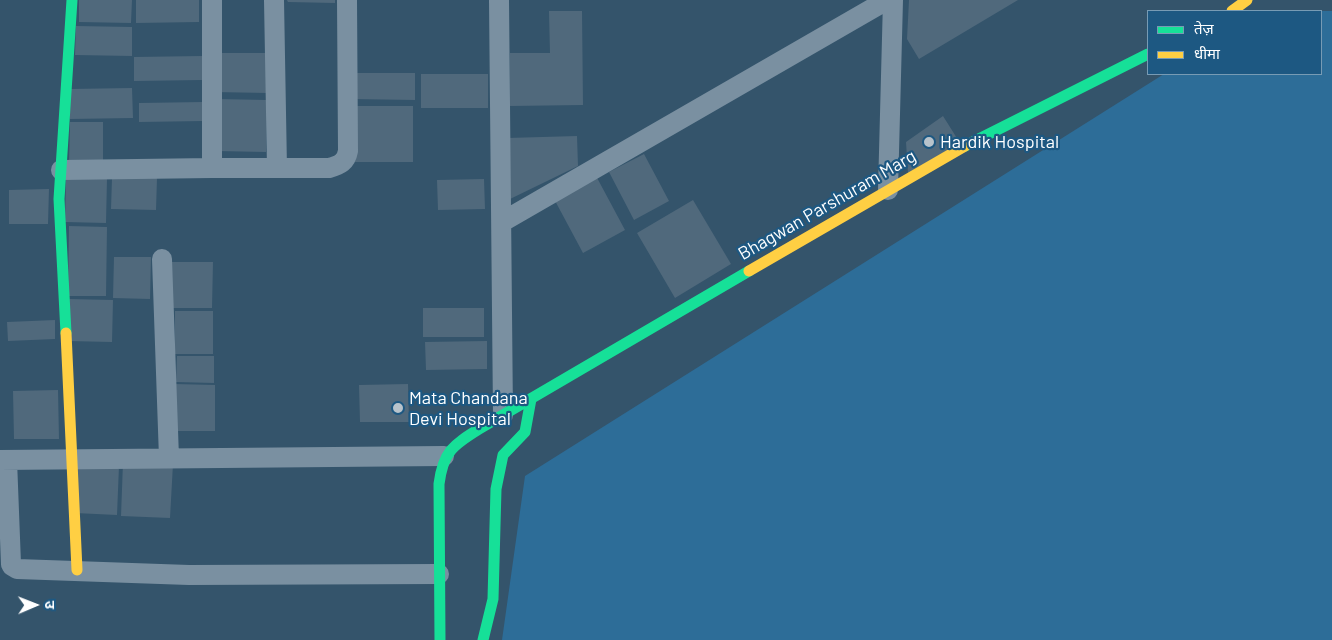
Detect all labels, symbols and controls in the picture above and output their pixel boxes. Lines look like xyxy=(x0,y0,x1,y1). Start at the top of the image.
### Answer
legend xyxy=(1147,10,1322,75)
text: तेज़ xyxy=(1194,19,1214,37)
text: धीमा xyxy=(1194,44,1220,62)
place label: Hardik Hospital xyxy=(940,131,1059,153)
marker: Hardik Hospital xyxy=(922,135,936,149)
street label: Bhagwan Parshuram Marg xyxy=(734,145,920,265)
place label: Mata Chandana Devi Hospital xyxy=(409,387,528,429)
marker: Mata Chandana Devi Hospital xyxy=(391,401,405,415)
north arrow xyxy=(10,580,60,630)
text: उ xyxy=(42,600,59,609)

